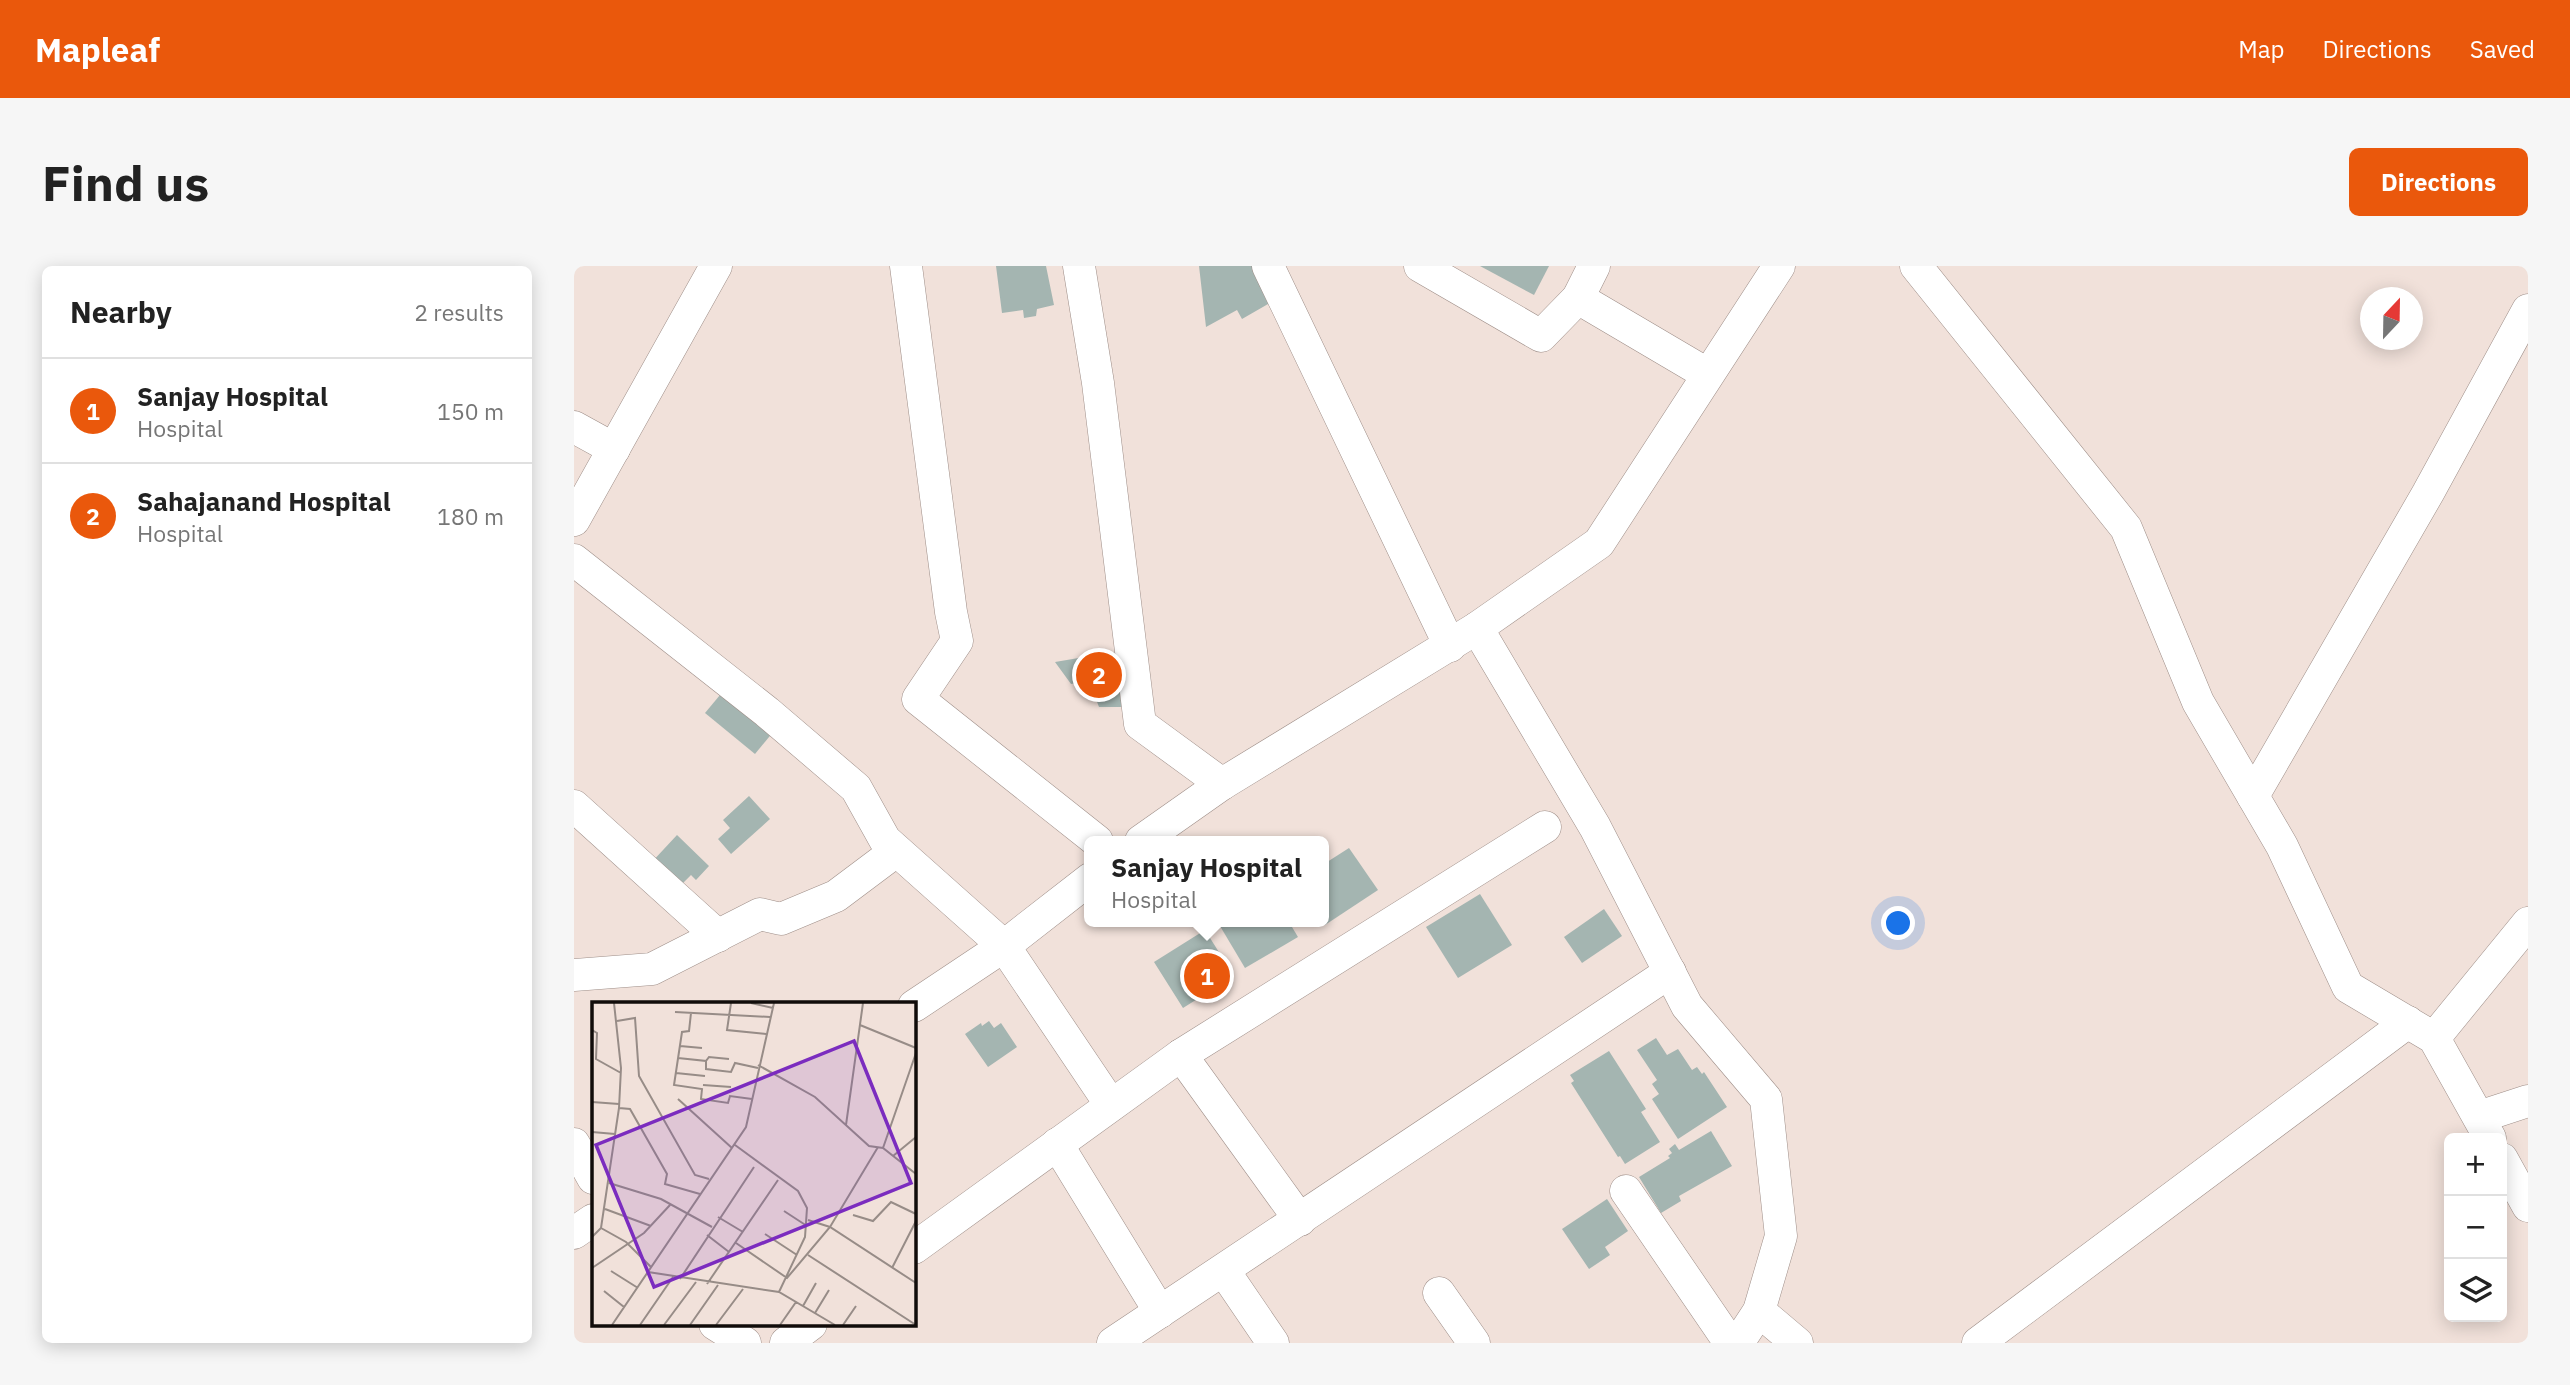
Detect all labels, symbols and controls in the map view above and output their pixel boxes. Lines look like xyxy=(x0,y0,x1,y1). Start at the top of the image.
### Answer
text: Mapleaf xyxy=(35,28,160,71)
text: Map xyxy=(2238,33,2284,65)
text: Directions xyxy=(2322,33,2432,65)
text: Saved xyxy=(2470,33,2535,65)
button: Directions xyxy=(2349,148,2528,216)
text: Find us xyxy=(42,151,209,214)
north arrow xyxy=(2360,287,2423,350)
text: Nearby xyxy=(70,292,172,331)
text: 2 results xyxy=(414,297,504,327)
text: Sanjay Hospital xyxy=(137,379,328,413)
text: 1 xyxy=(86,396,100,426)
text: 150 m xyxy=(437,396,504,426)
text: Hospital xyxy=(137,413,223,443)
text: Sahajanand Hospital xyxy=(137,484,391,518)
text: 2 xyxy=(86,501,100,531)
text: 180 m xyxy=(437,501,504,531)
text: Hospital xyxy=(137,518,223,548)
pin: 2 xyxy=(1076,649,1122,701)
popup xyxy=(1084,836,1329,927)
text: Sanjay Hospital xyxy=(1111,850,1302,884)
text: Hospital xyxy=(1111,884,1197,914)
your location xyxy=(1881,906,1915,940)
pin: 1 xyxy=(1184,950,1230,1002)
inset map xyxy=(592,1002,915,1326)
map controls xyxy=(2444,1133,2507,1322)
button: + xyxy=(2444,1133,2507,1196)
button: − xyxy=(2444,1196,2507,1259)
button: layers xyxy=(2444,1259,2507,1322)

